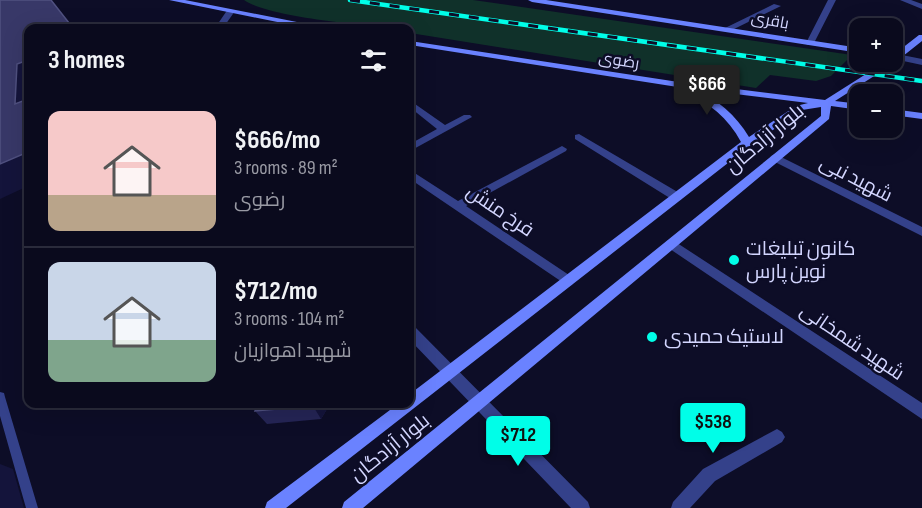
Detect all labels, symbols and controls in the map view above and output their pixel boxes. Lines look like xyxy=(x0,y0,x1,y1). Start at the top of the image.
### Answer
street label: باقری xyxy=(750,8,790,34)
map controls xyxy=(849,18,903,138)
button: + xyxy=(849,18,903,72)
icon: filters xyxy=(357,44,390,77)
text: 3 homes xyxy=(48,45,125,76)
street label: رضوی xyxy=(597,48,641,74)
pin: $666 xyxy=(671,65,743,116)
text: $666 xyxy=(688,72,726,96)
button: − xyxy=(849,84,903,138)
street label: بلوار آزادگان xyxy=(721,99,809,179)
text: $666/mo xyxy=(234,125,320,156)
icon: home xyxy=(96,135,168,207)
street label: شهید نبی xyxy=(816,151,896,207)
text: 3 rooms · 89 m² xyxy=(234,156,338,180)
street label: فرخ منش xyxy=(461,180,538,243)
text: رضوی xyxy=(234,188,285,212)
place label: کانون تبلیغات نوین پارس xyxy=(746,237,855,284)
marker: کانون تبلیغات نوین پارس xyxy=(727,253,741,267)
text: $712/mo xyxy=(234,276,318,307)
icon: home xyxy=(96,286,168,358)
street label: شهید شمخانی xyxy=(795,298,909,386)
text: 3 rooms · 104 m² xyxy=(234,307,344,331)
place label: لاستیک حمیدی xyxy=(664,325,784,349)
marker: لاستیک حمیدی xyxy=(645,330,659,344)
text: شهید اهوازیان xyxy=(234,339,352,363)
pin: $538 xyxy=(677,403,749,454)
street label: بلوار آزادگان xyxy=(345,409,435,487)
text: $538 xyxy=(694,410,732,434)
pin: $712 xyxy=(482,416,554,467)
text: $712 xyxy=(500,423,536,447)

